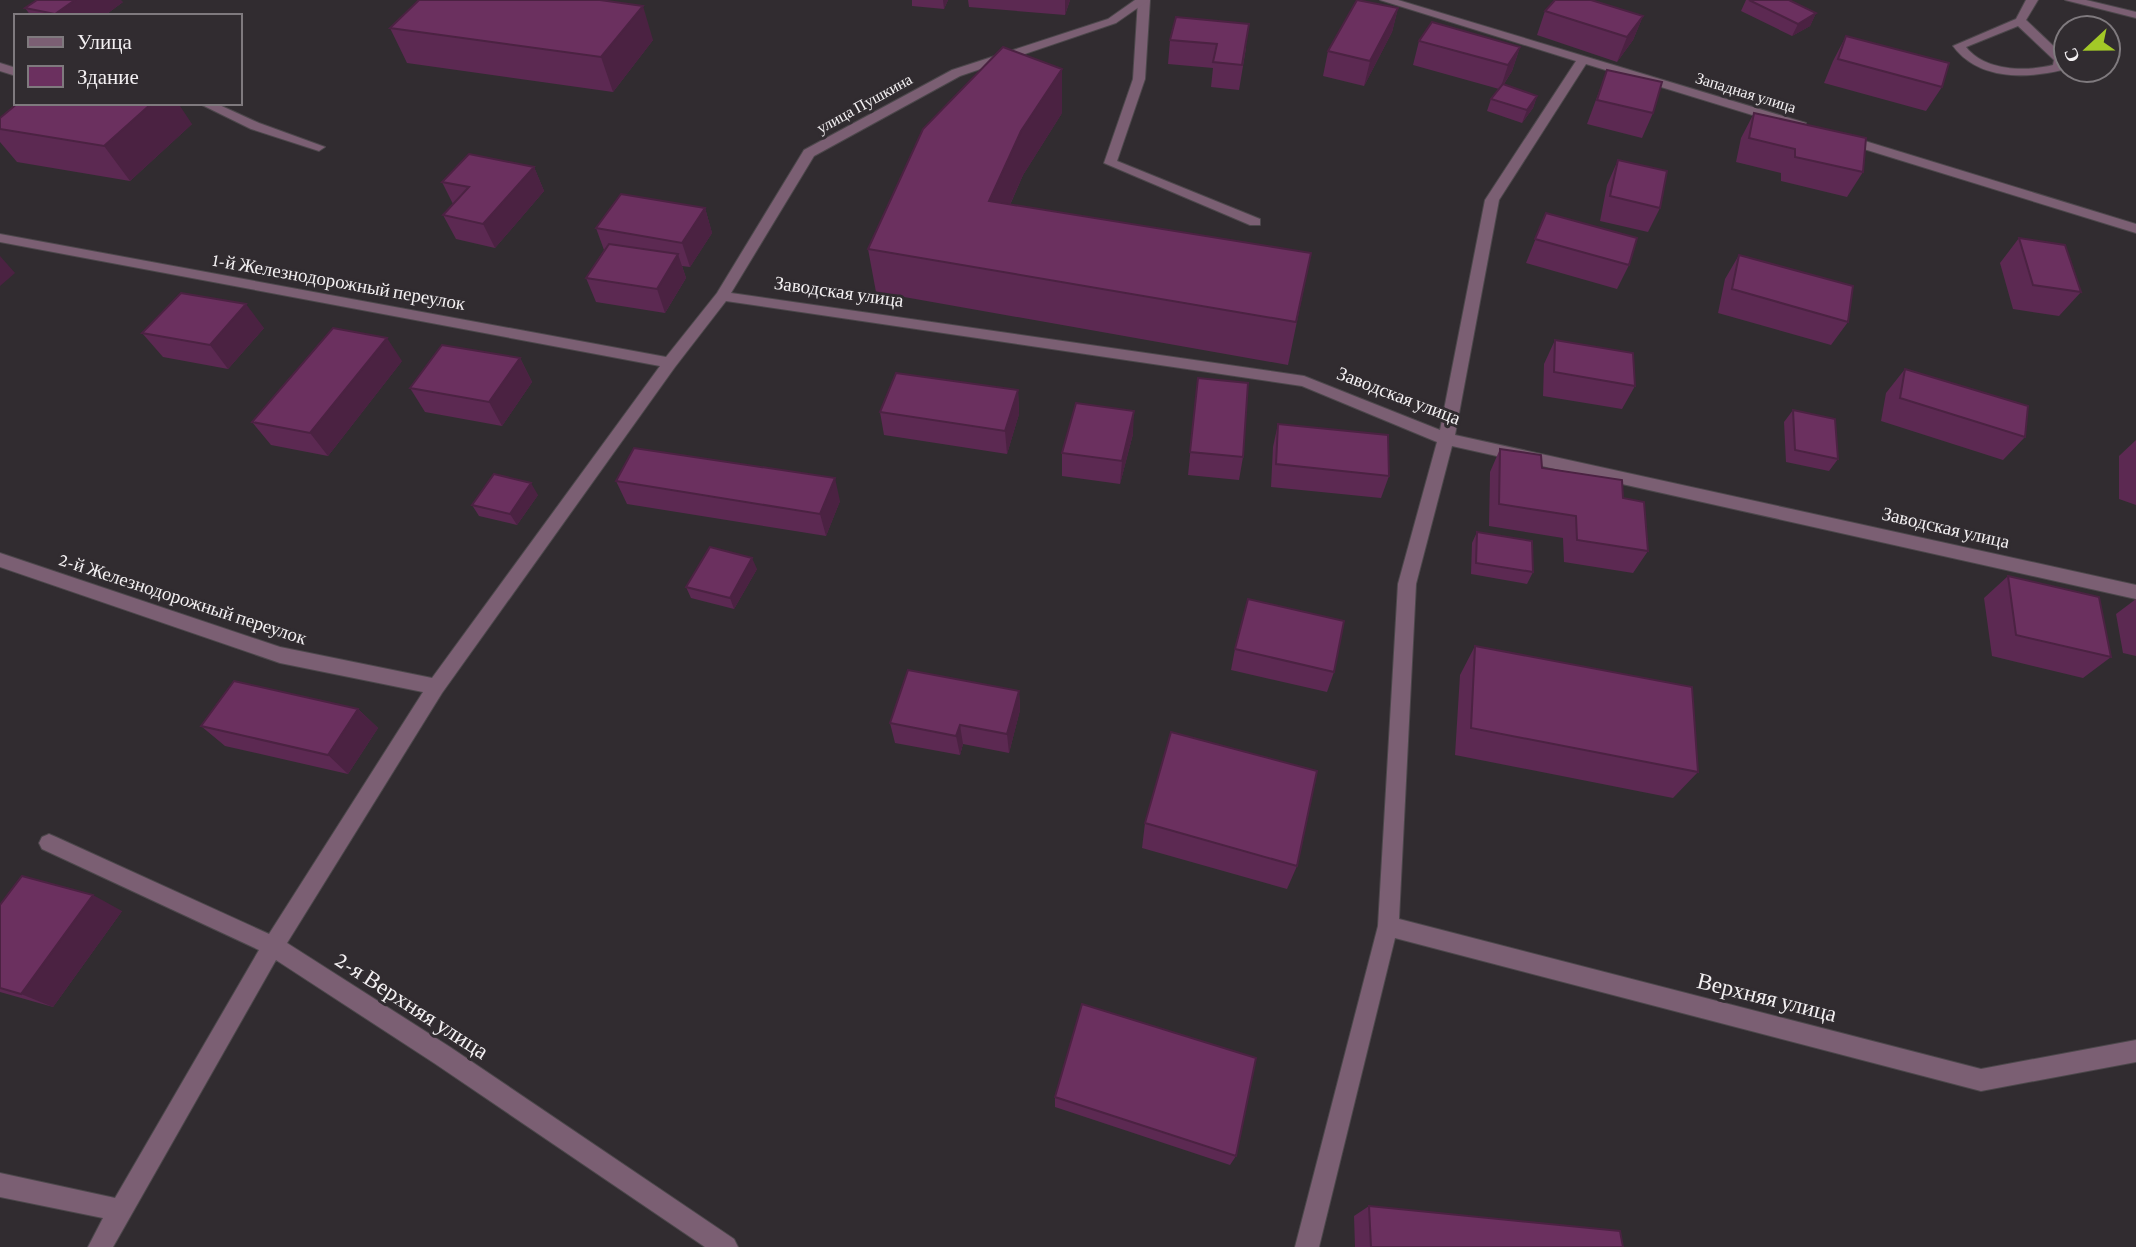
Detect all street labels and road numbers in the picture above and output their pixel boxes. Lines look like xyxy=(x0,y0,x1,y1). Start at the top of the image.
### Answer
street label: Западная улица xyxy=(1693,69,1798,117)
street label: улица Пушкина xyxy=(814,70,915,138)
street label: 1-й Железнодорожный переулок xyxy=(211,249,468,314)
street label: Заводская улица xyxy=(773,272,906,311)
street label: Заводская улица xyxy=(1334,362,1464,429)
street label: Заводская улица xyxy=(1880,503,2012,553)
street label: 2-й Железнодорожный переулок xyxy=(56,548,310,649)
street label: 2-я Верхняя улица xyxy=(331,946,493,1064)
street label: Верхняя улица xyxy=(1694,967,1840,1027)

